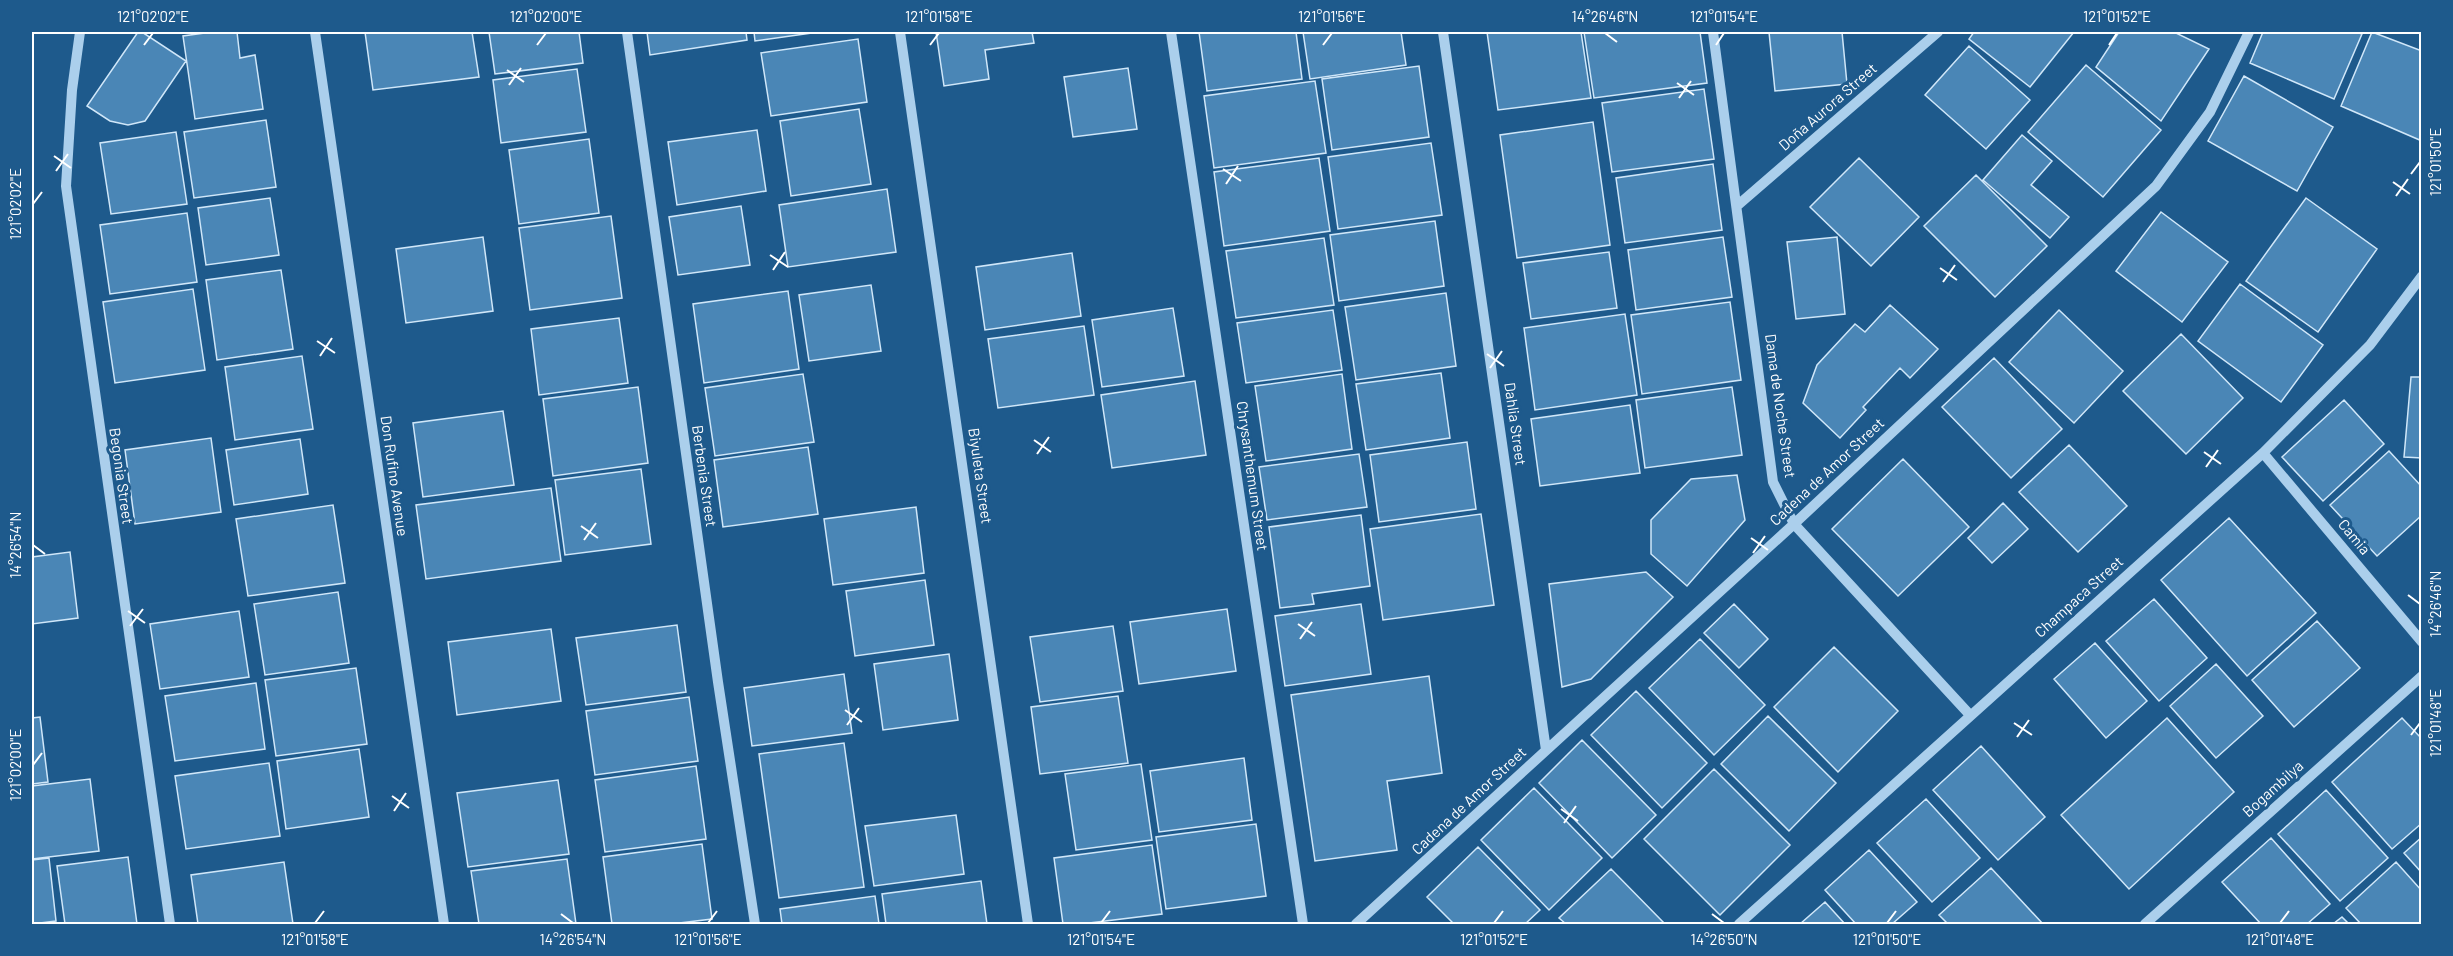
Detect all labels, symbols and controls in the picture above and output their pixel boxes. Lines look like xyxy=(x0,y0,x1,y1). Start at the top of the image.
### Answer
text: 121°02'02"E xyxy=(117,7,189,25)
text: 121°02'00"E xyxy=(510,7,582,25)
text: 121°01'58"E xyxy=(905,7,973,25)
text: 121°01'56"E xyxy=(1298,7,1366,25)
text: 14°26'46"N xyxy=(1572,7,1638,25)
text: 121°01'54"E xyxy=(1690,7,1758,25)
text: 121°01'52"E xyxy=(2083,7,2151,25)
street label: Doña Aurora Street xyxy=(1775,59,1880,154)
text: 121°01'50"E xyxy=(2426,128,2444,196)
text: 121°02'02"E xyxy=(6,168,24,240)
street label: Dama de Noche Street xyxy=(1762,333,1800,479)
street label: Dahlia Street xyxy=(1501,381,1531,467)
street label: Chrysanthemum Street xyxy=(1234,400,1272,552)
street label: Don Rufino Avenue xyxy=(378,414,412,537)
street label: Cadena de Amor Street xyxy=(1765,414,1887,529)
street label: Berbenia Street xyxy=(689,424,721,528)
street label: Begonia Street xyxy=(106,427,138,525)
street label: Biyuleta Street xyxy=(965,427,997,525)
text: 14°26'54"N xyxy=(6,512,24,578)
street label: Camia xyxy=(2335,515,2375,558)
street label: Champaca Street xyxy=(2030,552,2126,641)
text: 14°26'46"N xyxy=(2426,571,2444,637)
text: 121°01'48"E xyxy=(2426,689,2444,757)
text: 121°02'00"E xyxy=(6,729,24,801)
street label: Cadena de Amor Street xyxy=(1407,743,1529,858)
street label: Bogambilya xyxy=(2238,756,2306,820)
text: 121°01'58"E xyxy=(281,930,349,948)
text: 14°26'54"N xyxy=(540,930,606,948)
text: 121°01'56"E xyxy=(674,930,742,948)
text: 121°01'54"E xyxy=(1067,930,1135,948)
text: 121°01'52"E xyxy=(1460,930,1528,948)
text: 14°26'50"N xyxy=(1690,930,1758,948)
text: 121°01'50"E xyxy=(1853,930,1921,948)
text: 121°01'48"E xyxy=(2246,930,2314,948)

